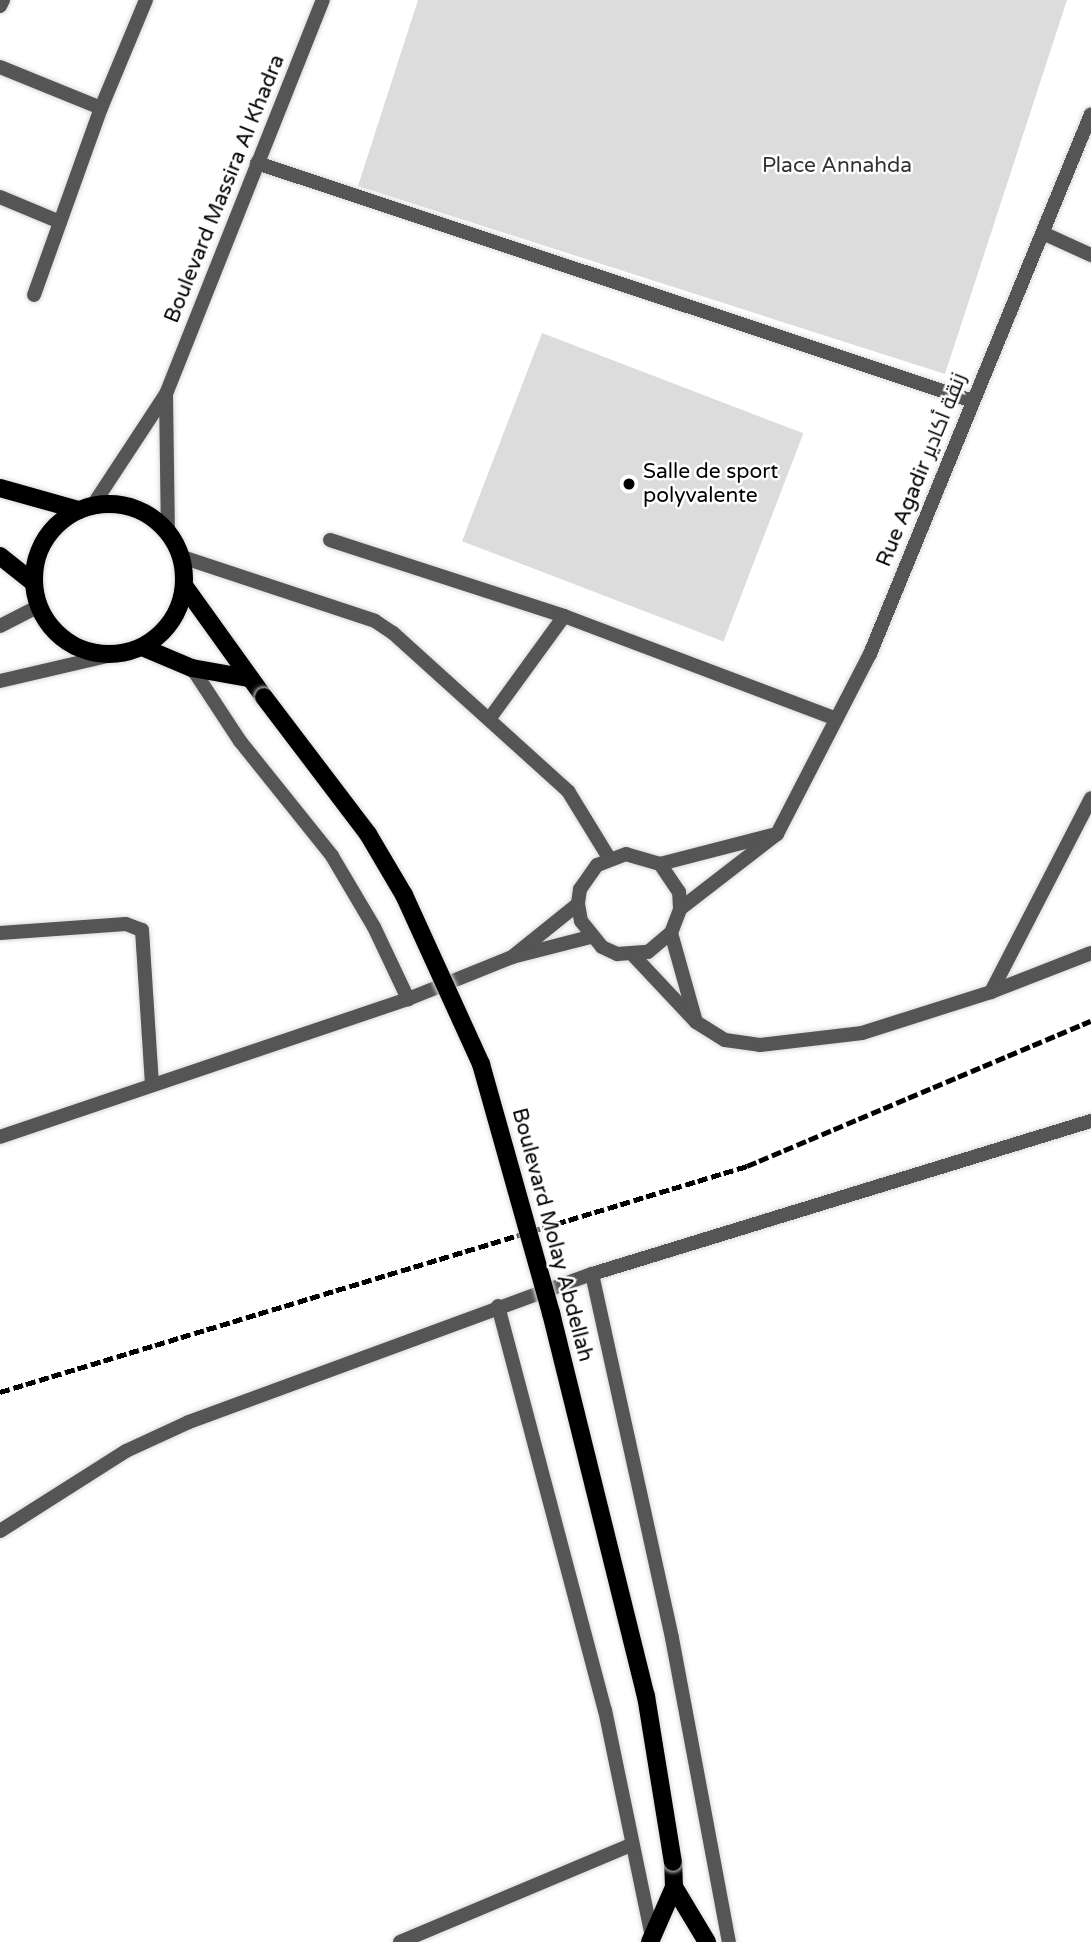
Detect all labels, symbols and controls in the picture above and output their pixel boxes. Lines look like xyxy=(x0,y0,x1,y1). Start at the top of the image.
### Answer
street label: Boulevard Massira Al Khadra xyxy=(160,51,290,327)
park label: Place Annahda xyxy=(762,153,912,179)
street label: Rue Agadir زنقة أكادير xyxy=(872,369,972,571)
place label: Salle de sport polyvalente xyxy=(643,459,778,509)
marker: Salle de sport polyvalente xyxy=(621,476,637,492)
street label: Boulevard Molay Abdellah xyxy=(506,1105,598,1365)

